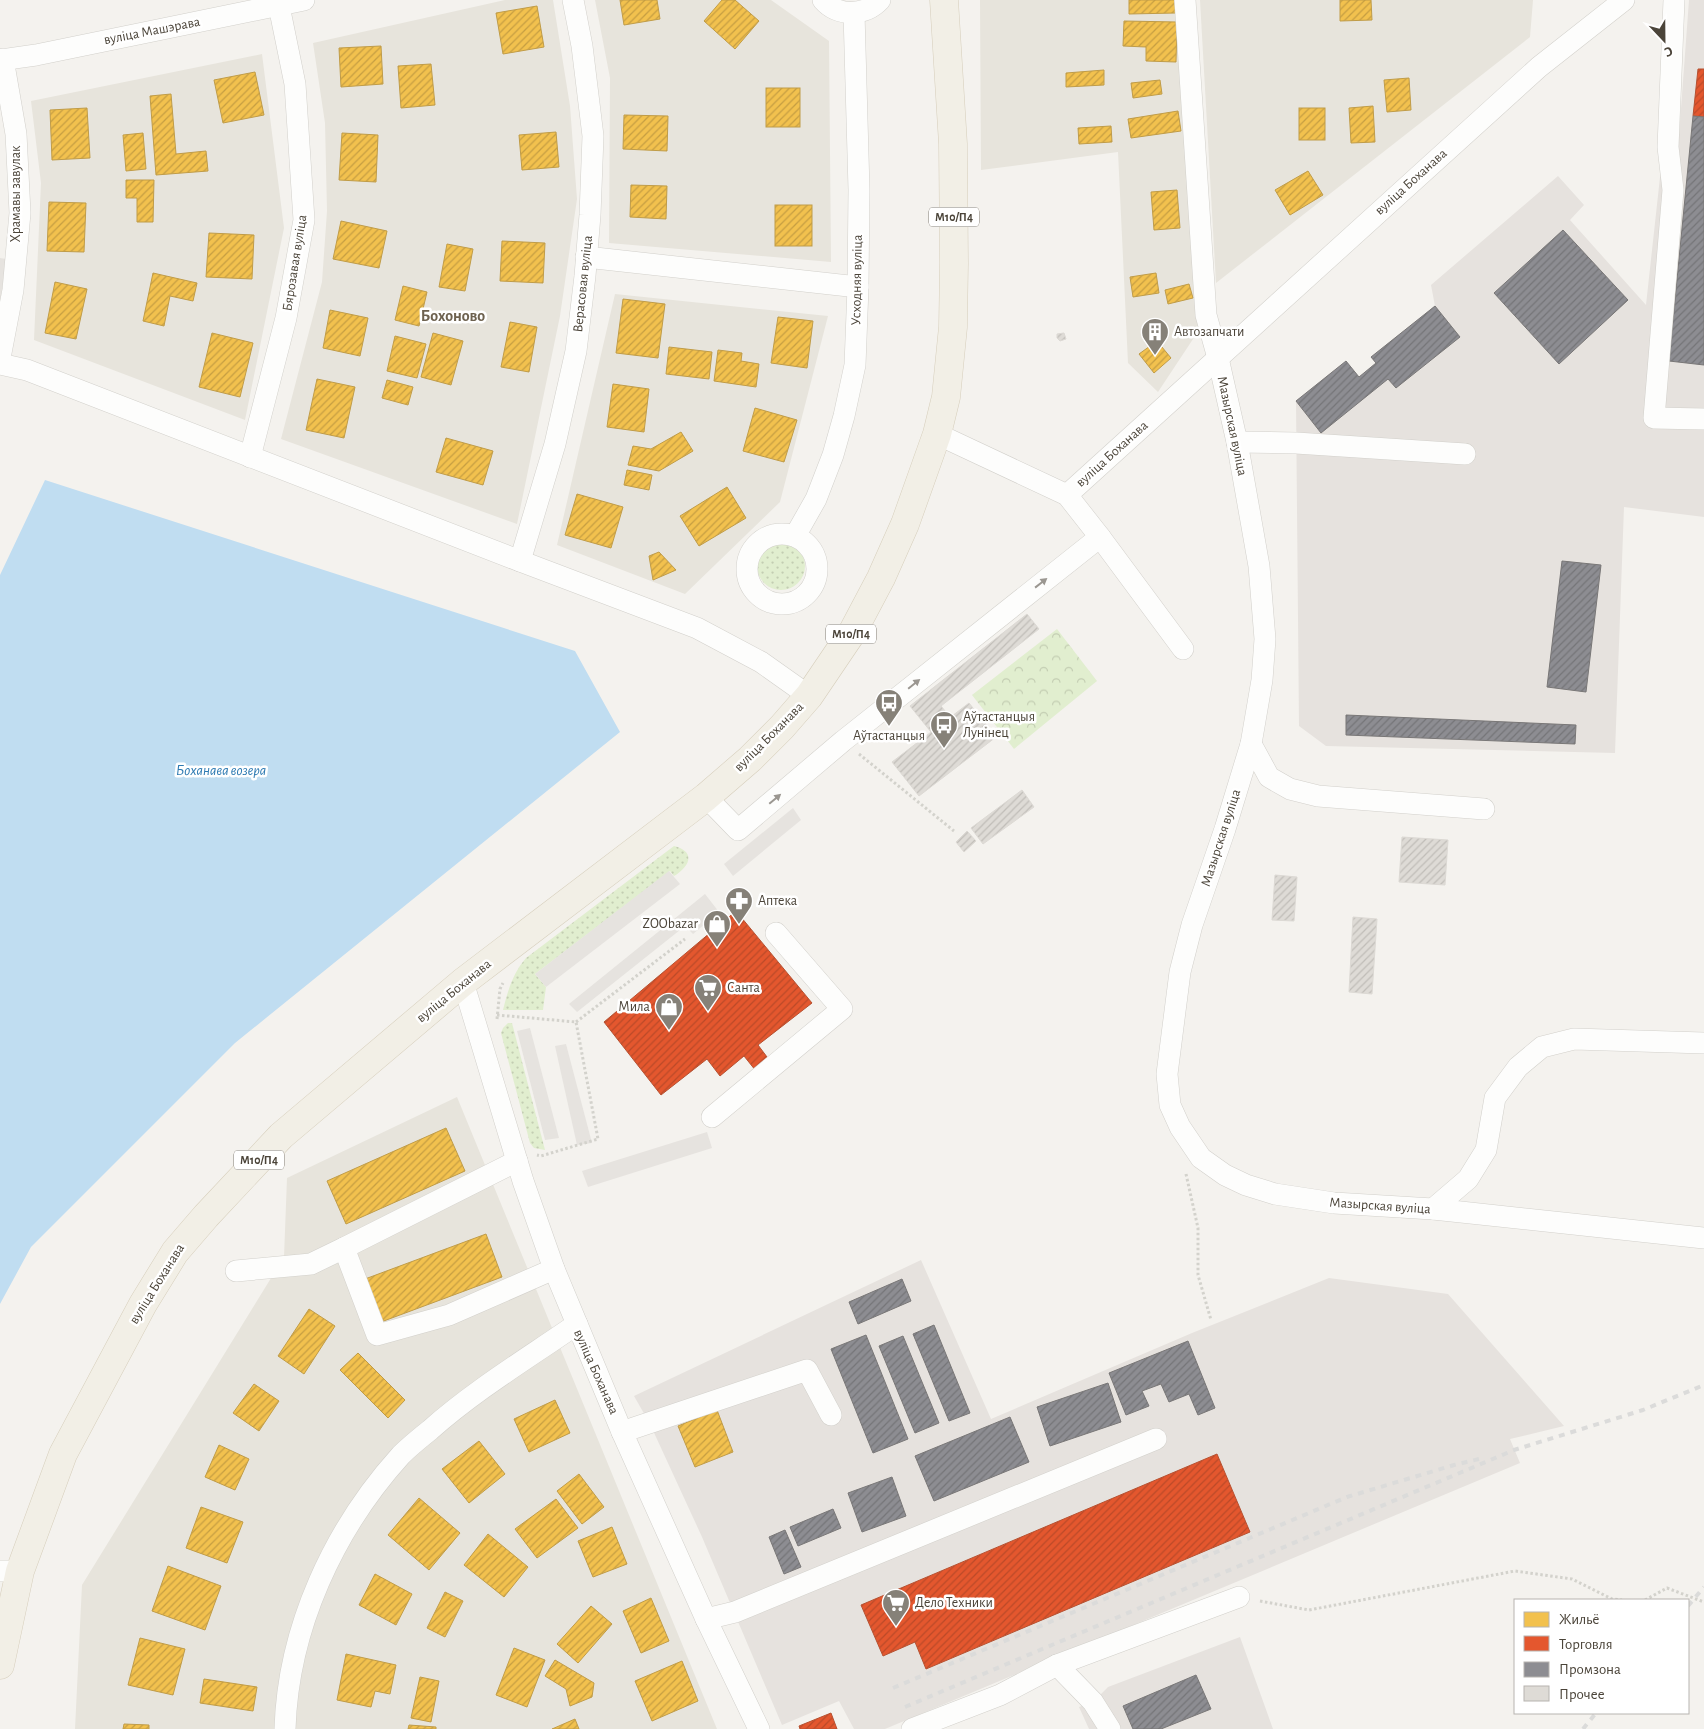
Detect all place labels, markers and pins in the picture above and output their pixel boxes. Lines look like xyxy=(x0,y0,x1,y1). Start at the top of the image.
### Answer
building icon: Автозапчати xyxy=(1140,317,1170,356)
place label: Автозапчати xyxy=(1174,325,1245,339)
bus stop icon: Аўтастанцыя xyxy=(874,688,904,727)
bus stop icon: Аўтастанцыя Лунінец xyxy=(929,710,959,749)
place label: Аўтастанцыя Лунінец xyxy=(963,710,1035,740)
place label: Аўтастанцыя xyxy=(853,729,925,743)
pharmacy icon: Аптека xyxy=(724,886,754,925)
place label: Аптека xyxy=(758,894,798,908)
shop icon: ZOObazar xyxy=(702,909,732,948)
place label: ZOObazar xyxy=(643,917,698,931)
supermarket icon: Санта xyxy=(693,973,723,1012)
place label: Санта xyxy=(727,981,760,995)
shop icon: Мила xyxy=(654,992,684,1031)
place label: Мила xyxy=(618,1000,651,1014)
supermarket icon: Дело Техники xyxy=(881,1588,911,1627)
place label: Дело Техники xyxy=(915,1596,993,1610)

